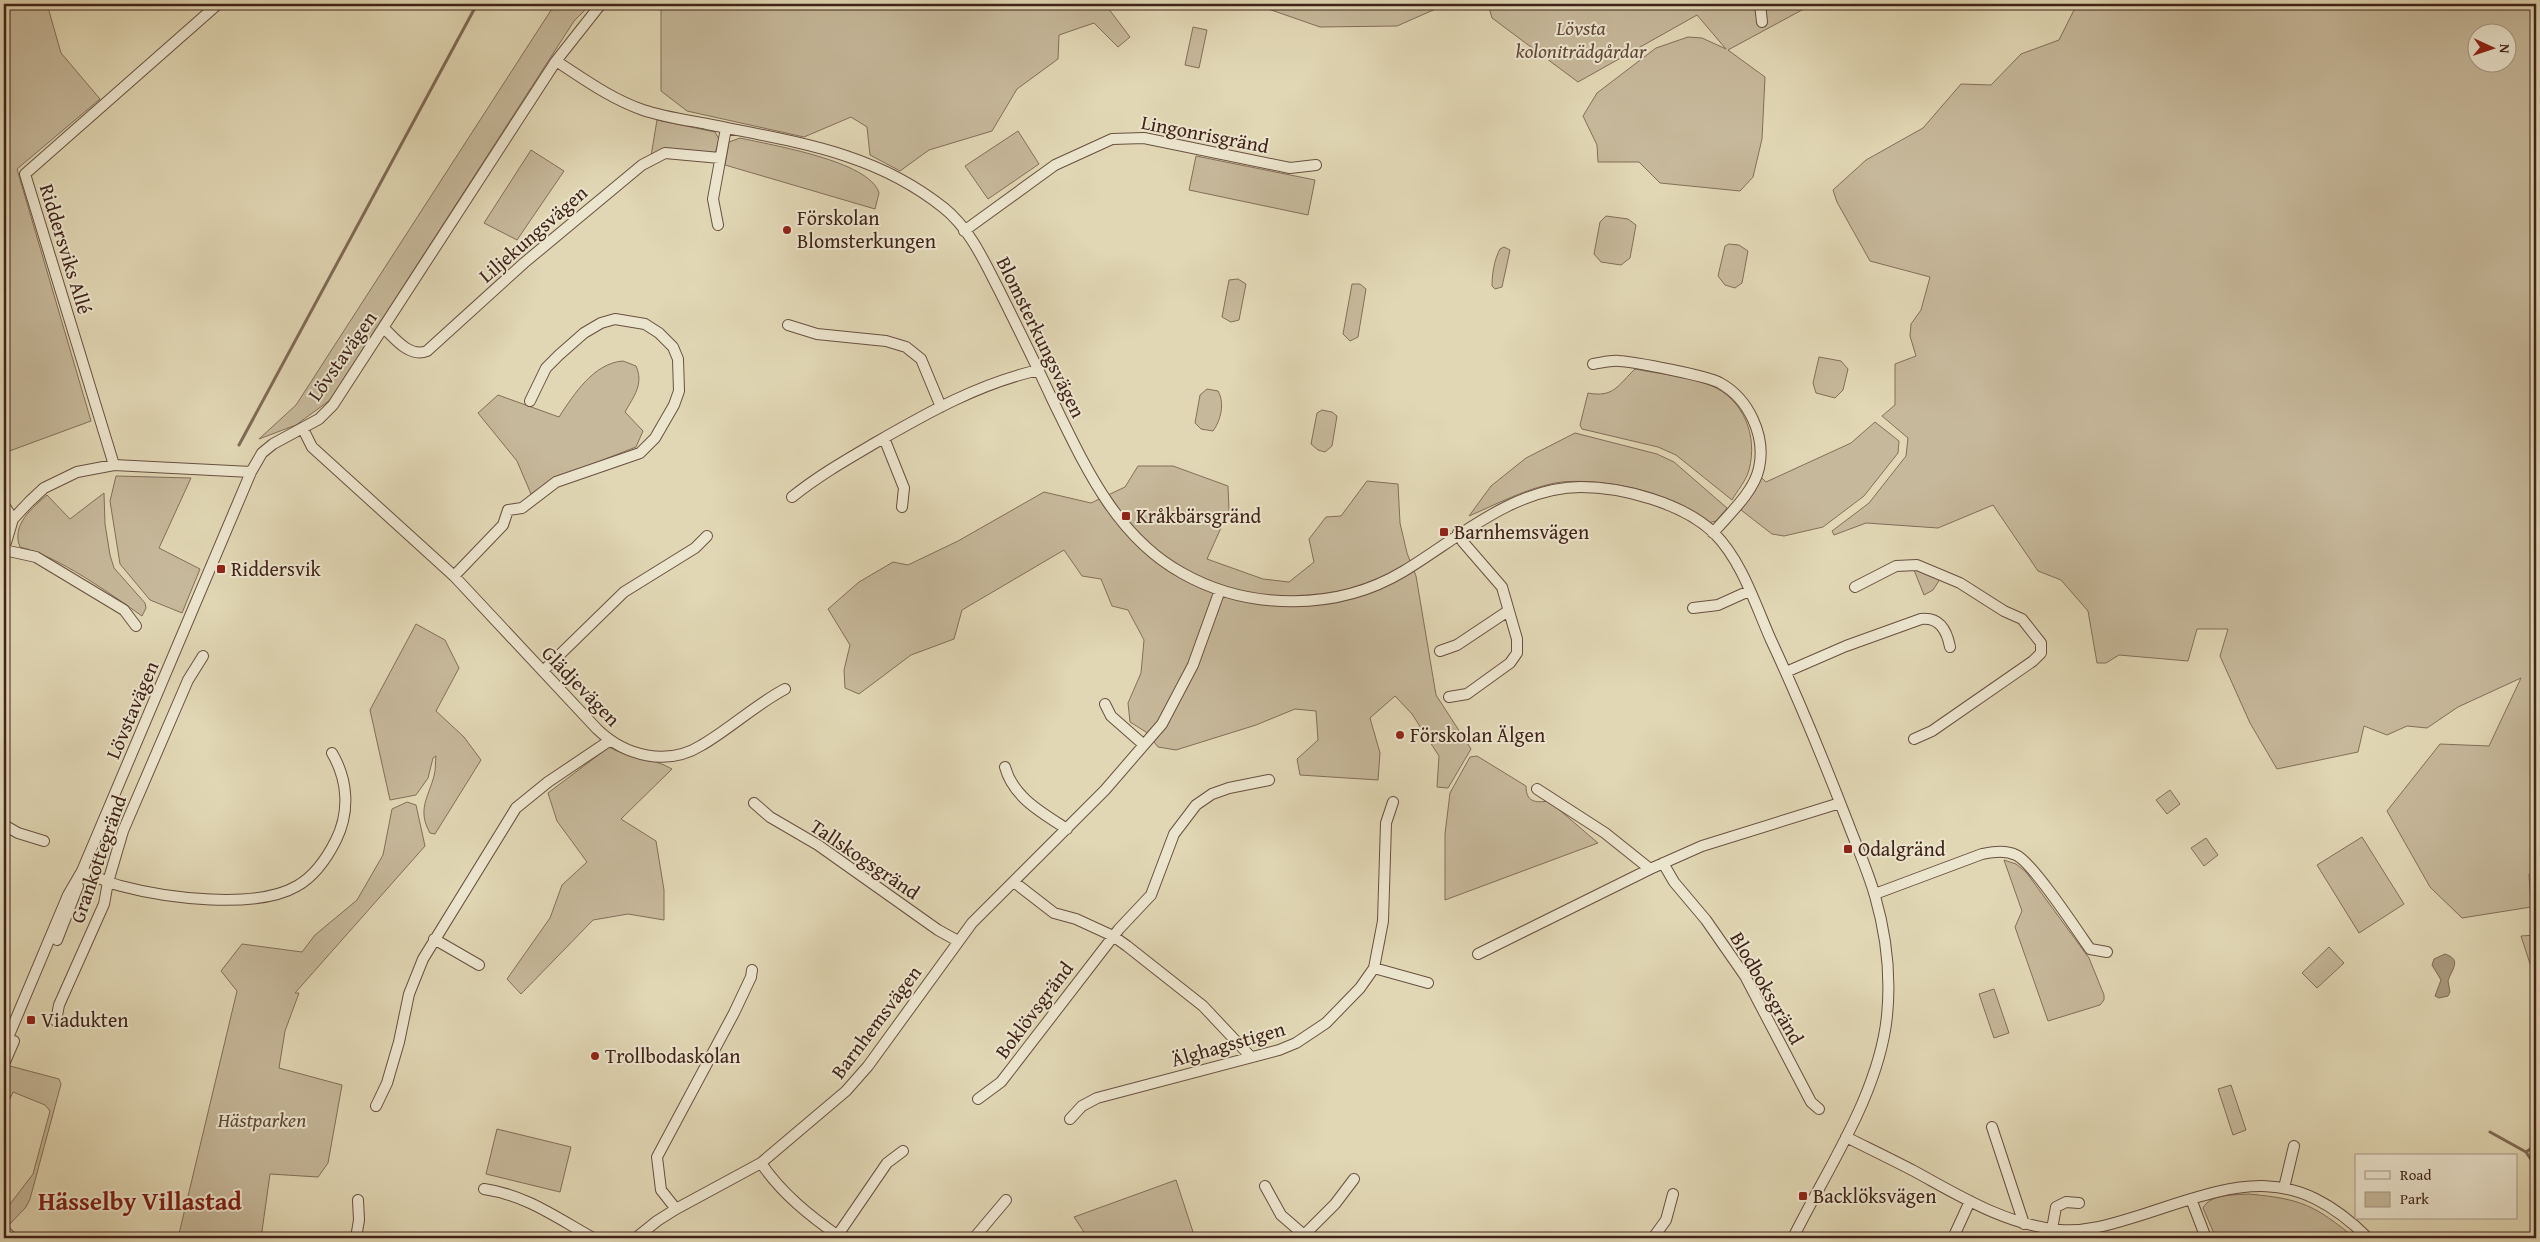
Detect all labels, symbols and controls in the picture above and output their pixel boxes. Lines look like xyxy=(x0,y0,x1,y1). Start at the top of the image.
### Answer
park label: Lövsta koloniträdgårdar xyxy=(1516,13,1647,65)
north arrow xyxy=(2468,22,2518,72)
text: N xyxy=(2495,43,2515,55)
street label: Lingonrisgränd xyxy=(1139,107,1272,160)
street label: Liljekungsvägen xyxy=(472,178,593,289)
street label: Riddersviks Allé xyxy=(33,180,100,318)
place label: Förskolan Blomsterkungen xyxy=(797,203,936,255)
marker: Förskolan Blomsterkungen xyxy=(781,224,793,236)
street label: Blomsterkungsvägen xyxy=(990,251,1093,422)
street label: Lövstavägen xyxy=(300,305,383,407)
place label: Kråkbärsgränd xyxy=(1136,501,1262,530)
marker: Kråkbärsgränd xyxy=(1120,510,1132,522)
place label: Barnhemsvägen xyxy=(1454,517,1589,546)
marker: Barnhemsvägen xyxy=(1438,526,1450,538)
place label: Riddersvik xyxy=(231,554,322,583)
marker: Riddersvik xyxy=(215,563,227,575)
street label: Glädjevägen xyxy=(535,639,627,733)
street label: Lövstavägen xyxy=(98,656,165,763)
place label: Förskolan Älgen xyxy=(1410,720,1545,749)
marker: Förskolan Älgen xyxy=(1394,729,1406,741)
street label: Grankottegränd xyxy=(62,791,133,927)
street label: Tallskogsgränd xyxy=(805,811,926,906)
place label: Odalgränd xyxy=(1858,834,1946,863)
marker: Odalgränd xyxy=(1842,843,1854,855)
street label: Blodboksgränd xyxy=(1723,926,1812,1050)
street label: Boklövsgränd xyxy=(987,955,1080,1064)
street label: Barnhemsvägen xyxy=(823,959,928,1084)
place label: Viadukten xyxy=(41,1005,129,1034)
street label: Älghagsstigen xyxy=(1167,1013,1288,1074)
marker: Viadukten xyxy=(25,1014,37,1026)
place label: Trollbodaskolan xyxy=(605,1041,740,1070)
marker: Trollbodaskolan xyxy=(589,1050,601,1062)
park label: Hästparken xyxy=(217,1105,306,1134)
legend xyxy=(2355,1154,2518,1220)
text: Road xyxy=(2400,1164,2431,1185)
place label: Backlöksvägen xyxy=(1813,1181,1936,1210)
district label: Hässelby Villastad xyxy=(38,1183,243,1219)
text: Park xyxy=(2400,1188,2429,1209)
marker: Backlöksvägen xyxy=(1797,1190,1809,1202)

